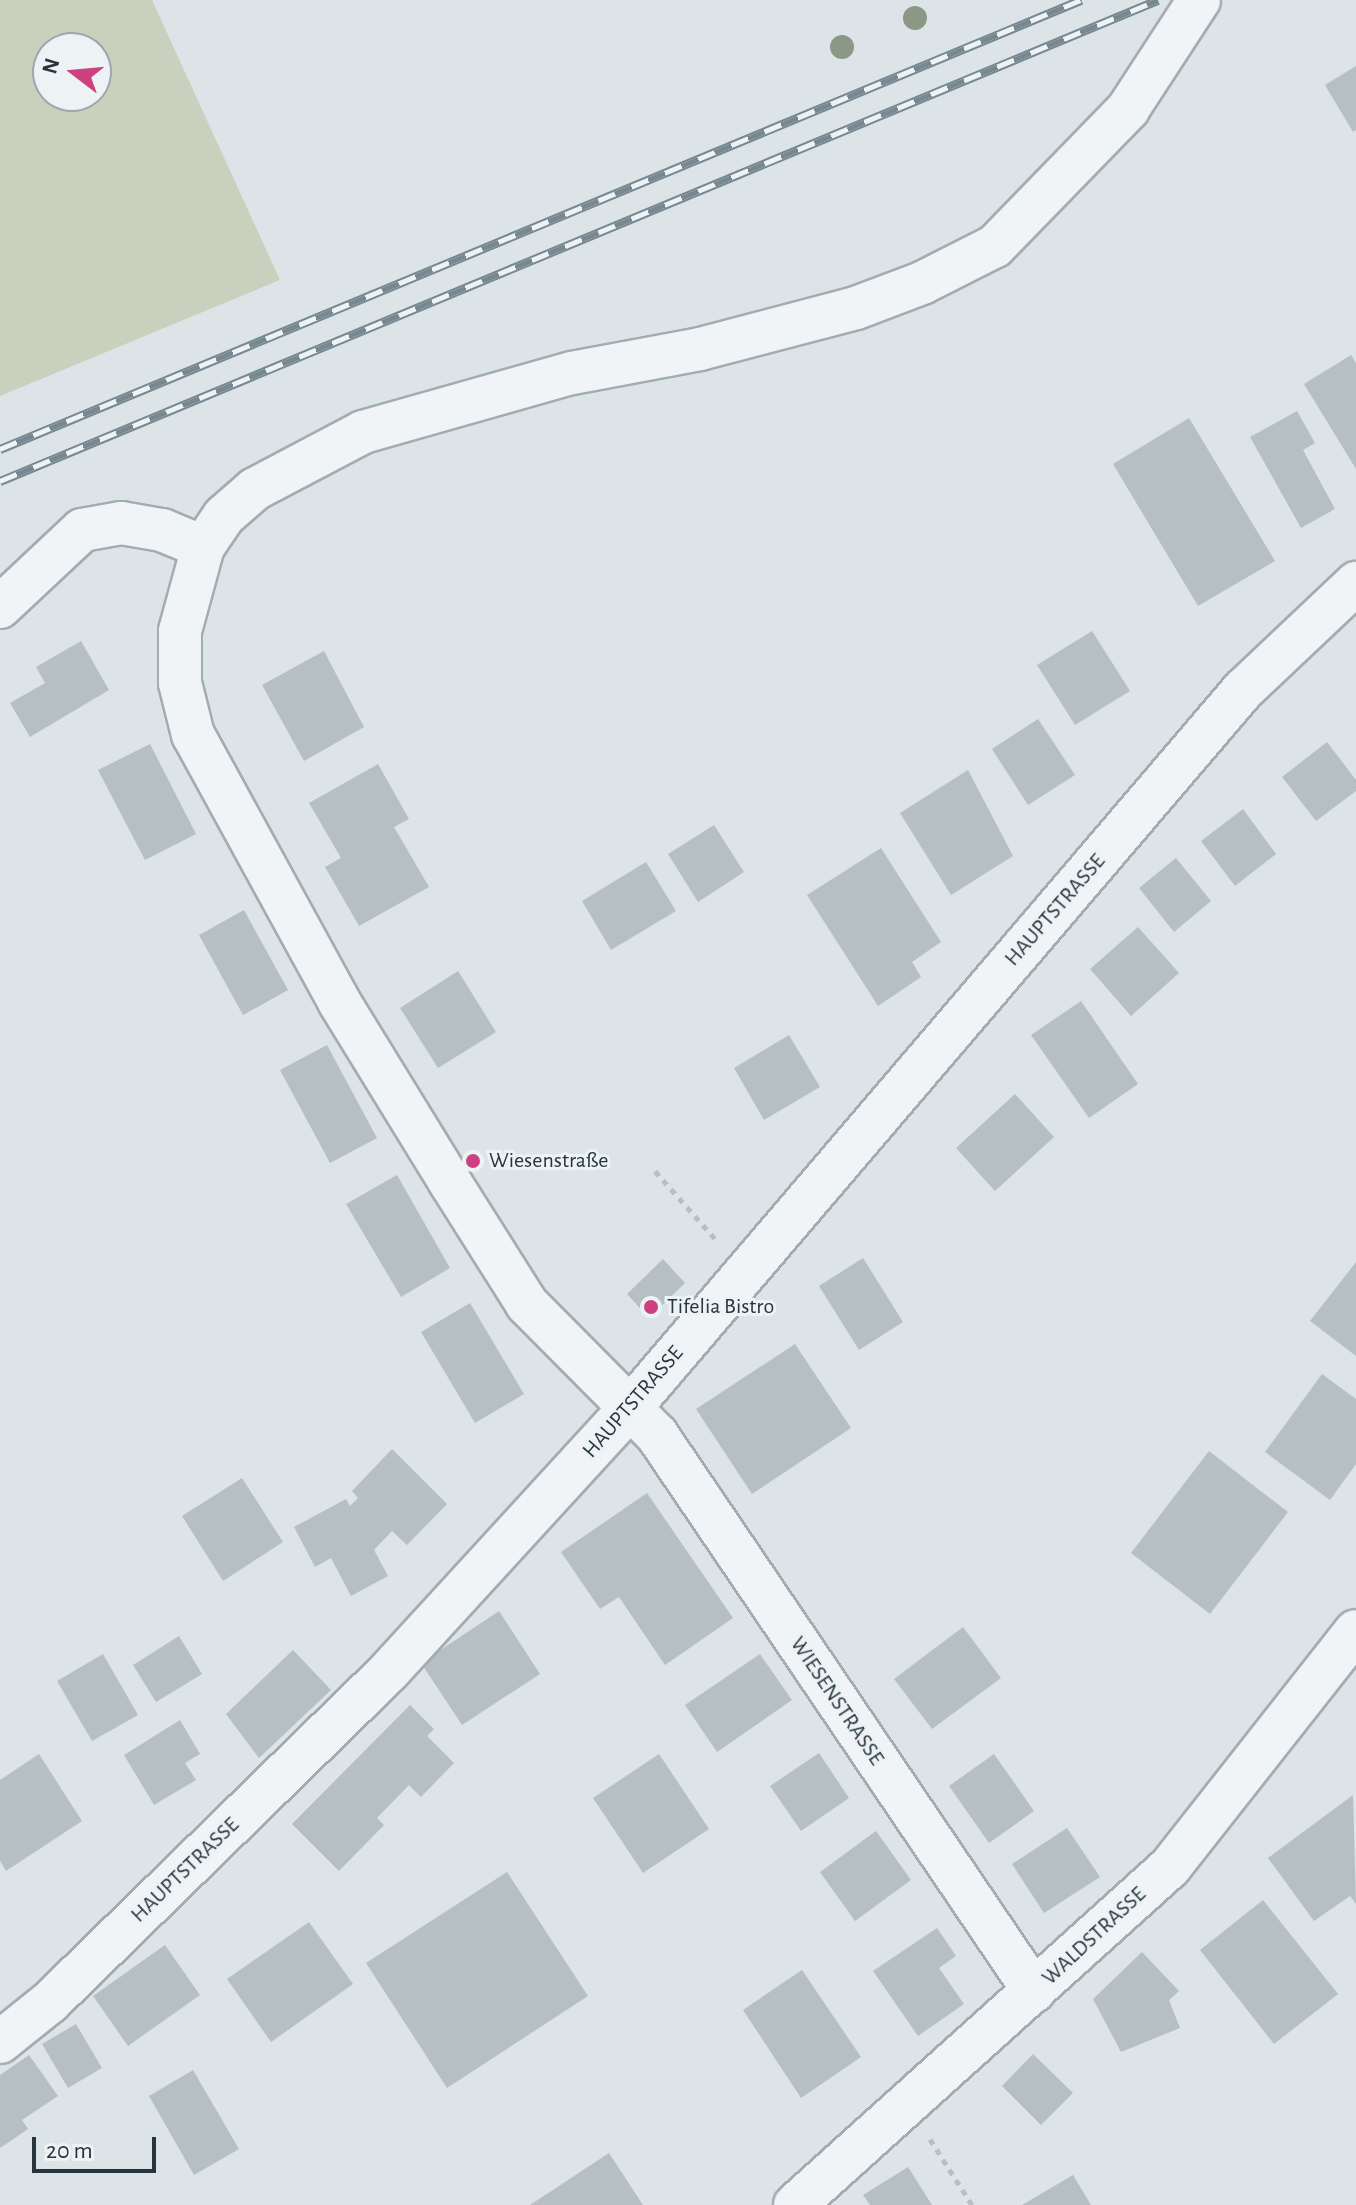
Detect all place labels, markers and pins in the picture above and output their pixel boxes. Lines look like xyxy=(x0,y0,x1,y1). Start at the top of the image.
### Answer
place label: Wiesenstraße xyxy=(489,1148,608,1174)
marker: Wiesenstraße xyxy=(464,1152,482,1170)
place label: Tifelia Bistro xyxy=(667,1294,774,1320)
marker: Tifelia Bistro xyxy=(642,1298,660,1316)

